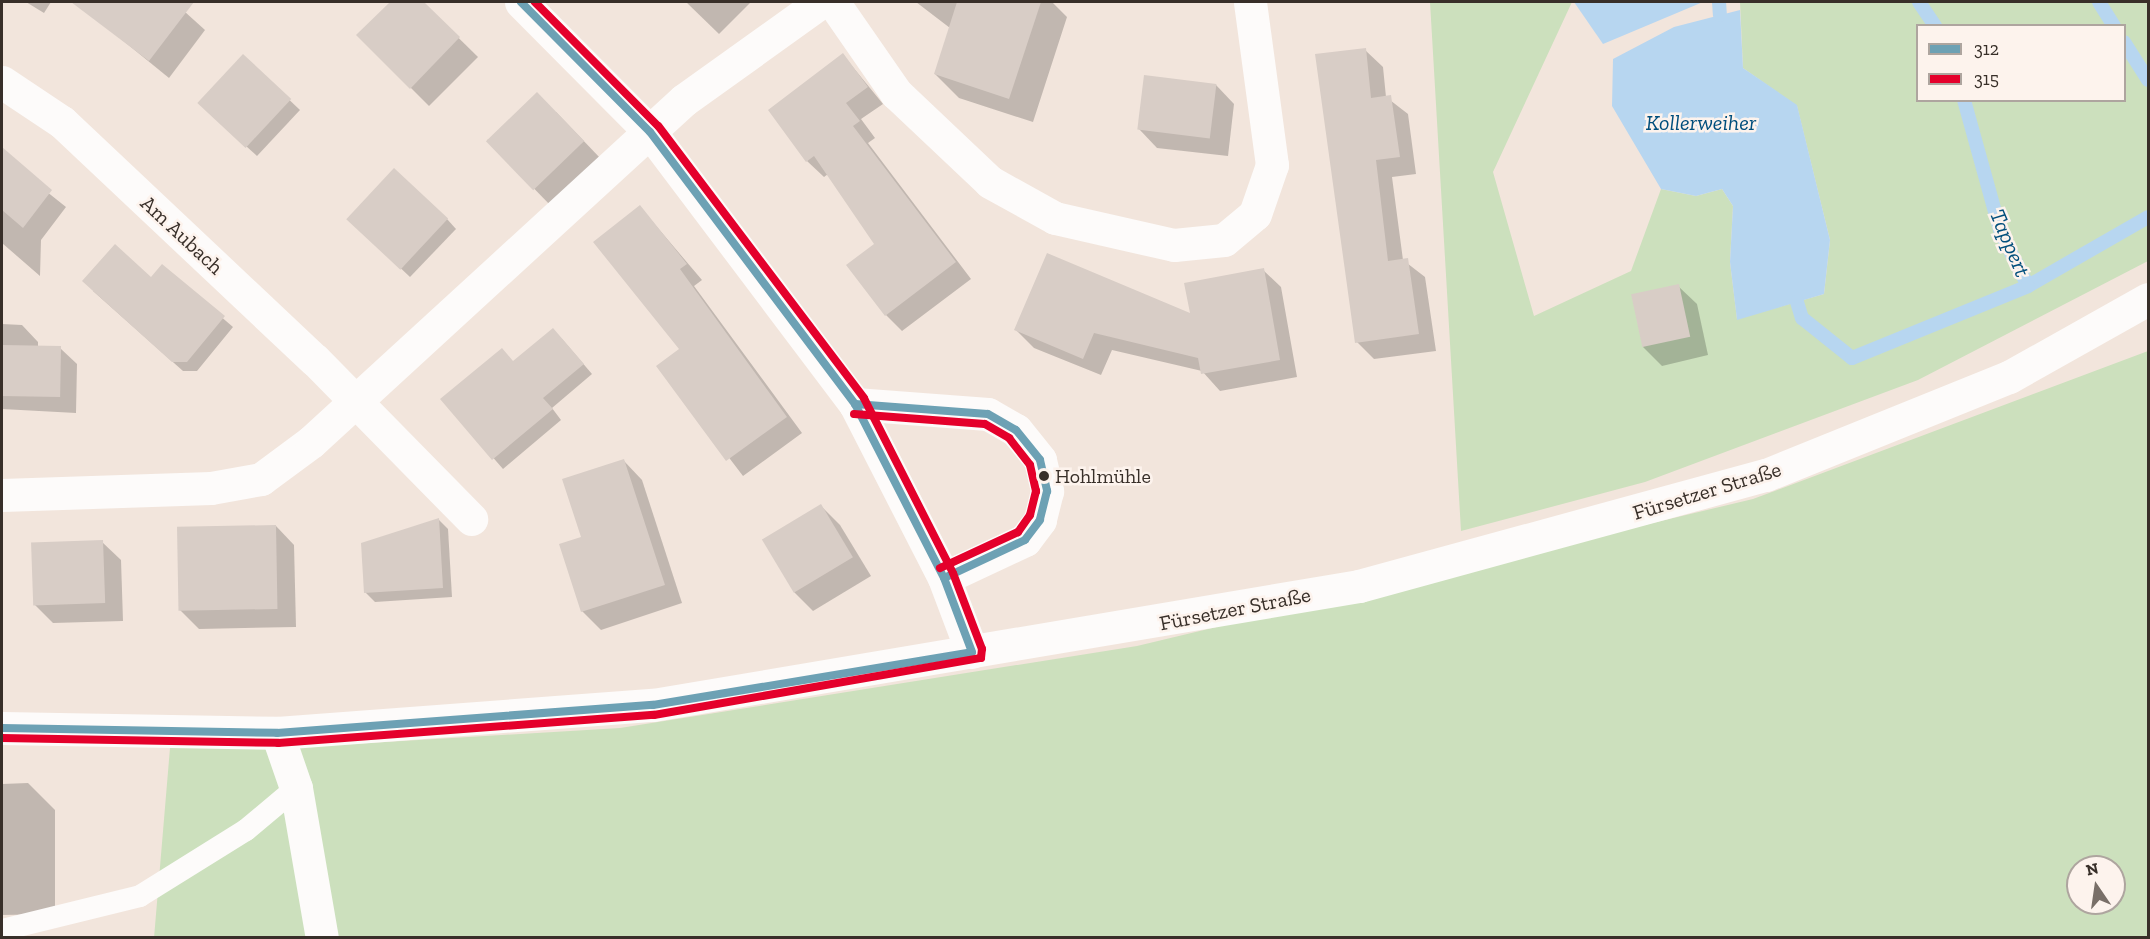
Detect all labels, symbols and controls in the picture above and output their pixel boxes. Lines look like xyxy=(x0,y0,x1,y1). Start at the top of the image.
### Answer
legend xyxy=(1916,24,2126,102)
text: 312 xyxy=(1974,38,1999,60)
text: 315 xyxy=(1974,68,1999,90)
water label: Kollerweiher xyxy=(1646,110,1756,136)
street label: Am Aubach xyxy=(135,190,229,280)
water label: Tappert xyxy=(1984,205,2036,281)
street label: Fürsetzer Straße xyxy=(1630,456,1784,526)
place label: Hohlmühle xyxy=(1055,464,1151,488)
marker: Hohlmühle xyxy=(1038,470,1050,482)
street label: Fürsetzer Straße xyxy=(1157,582,1313,636)
north arrow xyxy=(2066,855,2126,915)
text: N xyxy=(2084,858,2100,880)

